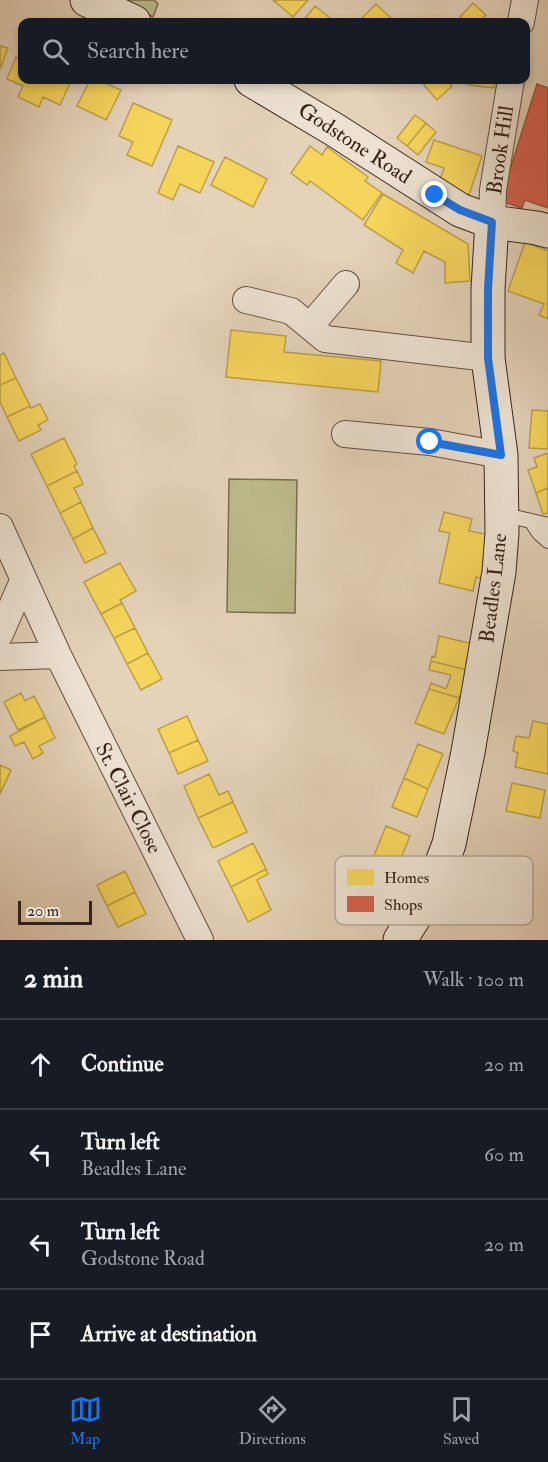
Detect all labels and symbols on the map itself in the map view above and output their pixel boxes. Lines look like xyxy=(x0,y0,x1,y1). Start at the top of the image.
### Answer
street label: Godstone Road xyxy=(293,97,417,191)
street label: Brook Hill xyxy=(481,103,520,196)
route end xyxy=(421,181,447,207)
route start xyxy=(416,428,442,454)
street label: Beadles Lane xyxy=(473,531,514,645)
street label: St. Clair Close xyxy=(89,738,168,858)
legend xyxy=(335,856,533,925)
text: Homes xyxy=(384,868,429,888)
text: Shops xyxy=(384,895,423,916)
scale bar xyxy=(18,898,92,926)

